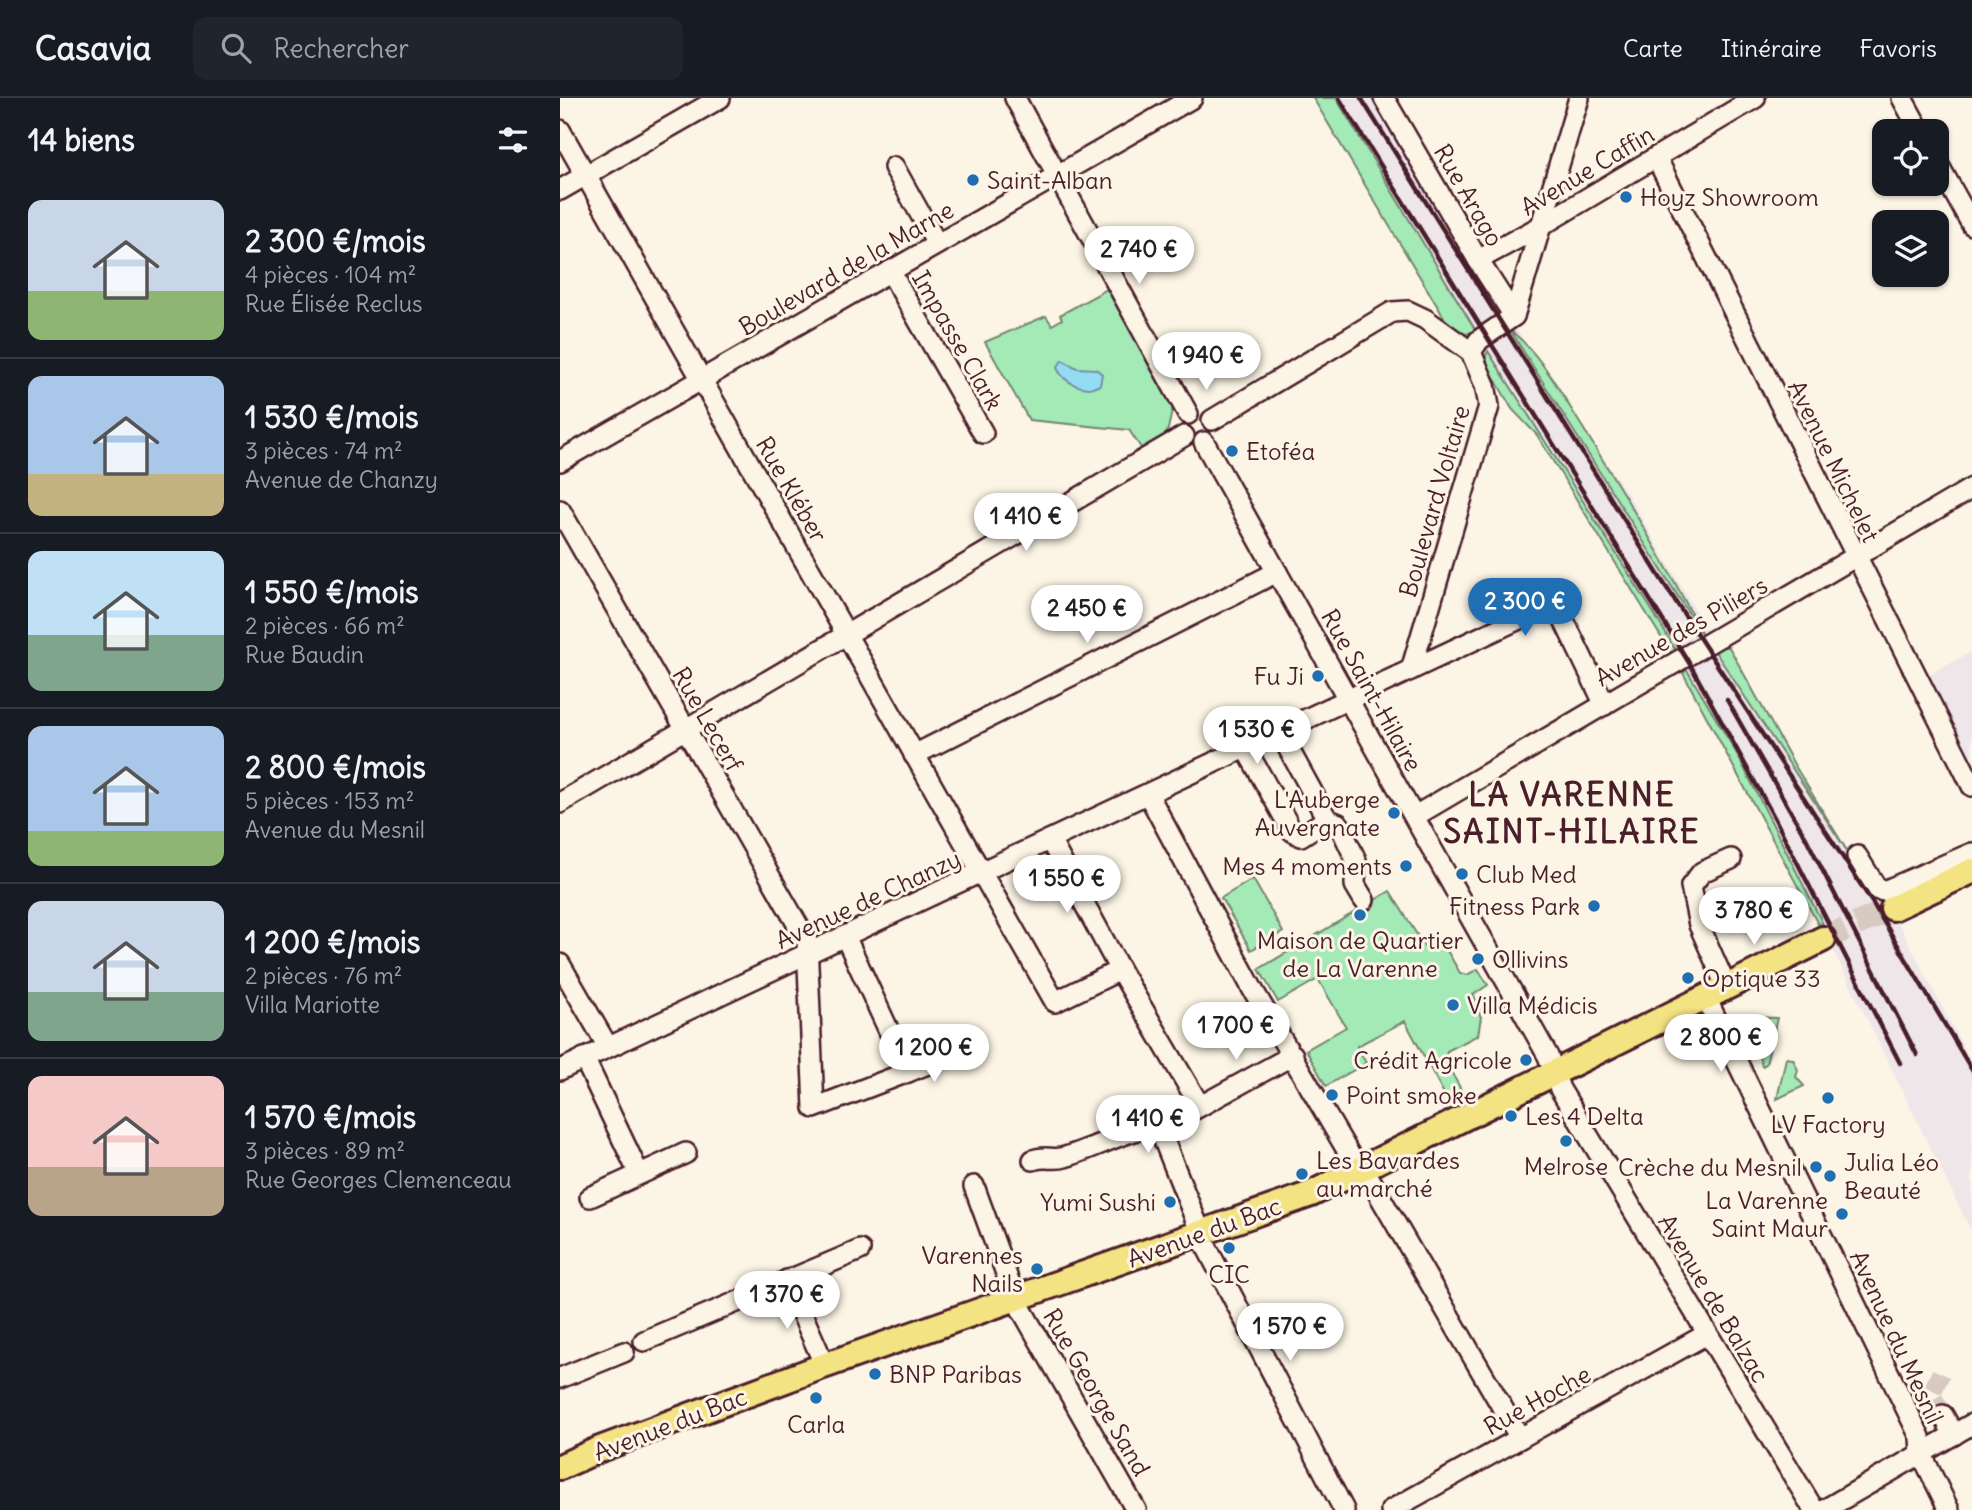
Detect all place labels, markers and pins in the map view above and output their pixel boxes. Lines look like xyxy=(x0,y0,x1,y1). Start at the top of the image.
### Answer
place label: Saint-Alban xyxy=(987,165,1113,195)
marker: Saint-Alban xyxy=(965,172,981,188)
place label: Hoyz Showroom xyxy=(1640,182,1819,212)
marker: Hoyz Showroom xyxy=(1618,189,1634,205)
pin: 2 740 € xyxy=(1074,226,1204,286)
pin: 1 940 € xyxy=(1141,332,1271,392)
place label: Etoféa xyxy=(1246,436,1315,466)
marker: Etoféa xyxy=(1224,443,1240,459)
pin: 1 410 € xyxy=(961,494,1091,553)
pin: 2 300 € xyxy=(1460,578,1590,638)
pin: 2 450 € xyxy=(1022,586,1152,645)
place label: Fu Ji xyxy=(1254,661,1304,691)
marker: Fu Ji xyxy=(1310,668,1326,684)
pin: 1 530 € xyxy=(1192,706,1322,766)
place label: L'Auberge Auvergnate xyxy=(1255,784,1380,842)
marker: L'Auberge Auvergnate xyxy=(1386,805,1402,821)
place label: Mes 4 moments xyxy=(1222,851,1392,881)
pin: 1 550 € xyxy=(1002,856,1132,915)
marker: Mes 4 moments xyxy=(1398,858,1414,874)
place label: Club Med xyxy=(1476,859,1577,889)
marker: Club Med xyxy=(1454,866,1470,882)
pin: 3 780 € xyxy=(1689,888,1819,947)
place label: Fitness Park xyxy=(1449,891,1580,921)
marker: Fitness Park xyxy=(1586,898,1602,914)
marker: Maison de Quartier de La Varenne xyxy=(1352,907,1368,923)
place label: Maison de Quartier de La Varenne xyxy=(1257,925,1464,983)
place label: Ollivins xyxy=(1492,944,1569,974)
marker: Ollivins xyxy=(1470,951,1486,967)
place label: Optique 33 xyxy=(1702,963,1821,993)
marker: Optique 33 xyxy=(1680,970,1696,986)
place label: Villa Médicis xyxy=(1467,990,1598,1020)
marker: Villa Médicis xyxy=(1445,997,1461,1013)
pin: 1 700 € xyxy=(1171,1002,1301,1062)
pin: 2 800 € xyxy=(1656,1014,1786,1074)
pin: 1 200 € xyxy=(869,1024,999,1084)
place label: Crédit Agricole xyxy=(1353,1045,1512,1075)
marker: Crédit Agricole xyxy=(1518,1052,1534,1068)
place label: Point smoke xyxy=(1346,1080,1477,1110)
marker: Point smoke xyxy=(1324,1087,1340,1103)
marker: LV Factory xyxy=(1820,1090,1836,1106)
pin: 1 410 € xyxy=(1083,1096,1213,1155)
place label: Les 4 Delta xyxy=(1525,1101,1644,1131)
marker: Les 4 Delta xyxy=(1503,1108,1519,1124)
place label: LV Factory xyxy=(1770,1109,1886,1139)
marker: Melrose xyxy=(1558,1133,1574,1149)
place label: Les Bavardes au marché xyxy=(1316,1145,1460,1203)
place label: Julia Léo Beauté xyxy=(1844,1147,1939,1205)
place label: Melrose xyxy=(1524,1151,1608,1181)
place label: Crèche du Mesnil xyxy=(1618,1152,1802,1182)
marker: Crèche du Mesnil xyxy=(1808,1159,1824,1175)
marker: Les Bavardes au marché xyxy=(1294,1166,1310,1182)
marker: Julia Léo Beauté xyxy=(1822,1168,1838,1184)
place label: La Varenne Saint Maur xyxy=(1705,1185,1828,1243)
place label: Yumi Sushi xyxy=(1040,1187,1156,1217)
marker: Yumi Sushi xyxy=(1162,1194,1178,1210)
marker: La Varenne Saint Maur xyxy=(1834,1206,1850,1222)
place label: Varennes Nails xyxy=(922,1240,1023,1298)
marker: CIC xyxy=(1221,1240,1237,1256)
place label: CIC xyxy=(1208,1259,1250,1289)
marker: Varennes Nails xyxy=(1029,1261,1045,1277)
pin: 1 370 € xyxy=(722,1272,852,1331)
pin: 1 570 € xyxy=(1225,1304,1355,1363)
place label: BNP Paribas xyxy=(889,1359,1022,1389)
marker: BNP Paribas xyxy=(867,1366,883,1382)
marker: Carla xyxy=(808,1390,824,1406)
place label: Carla xyxy=(787,1409,845,1439)

